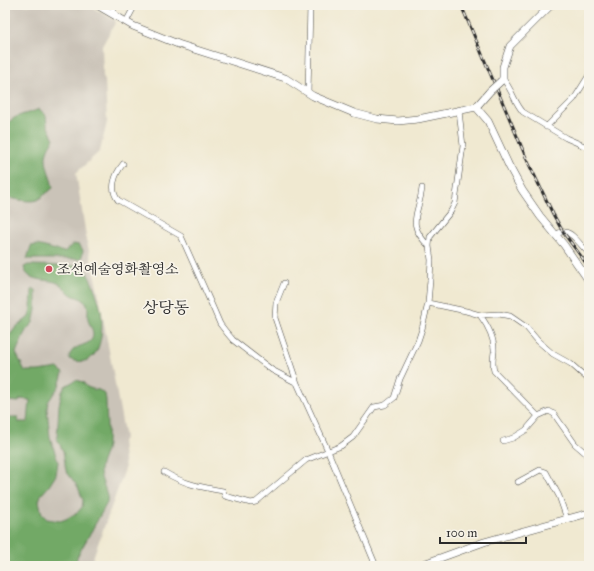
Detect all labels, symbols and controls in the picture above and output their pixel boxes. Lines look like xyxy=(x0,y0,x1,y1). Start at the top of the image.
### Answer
place label: 조선예술영화촬영소 xyxy=(57,261,179,278)
marker: 조선예술영화촬영소 xyxy=(44,264,54,274)
district label: 상당동 xyxy=(143,298,190,317)
scale bar xyxy=(440,519,526,545)
text: 100 m xyxy=(446,526,477,540)

